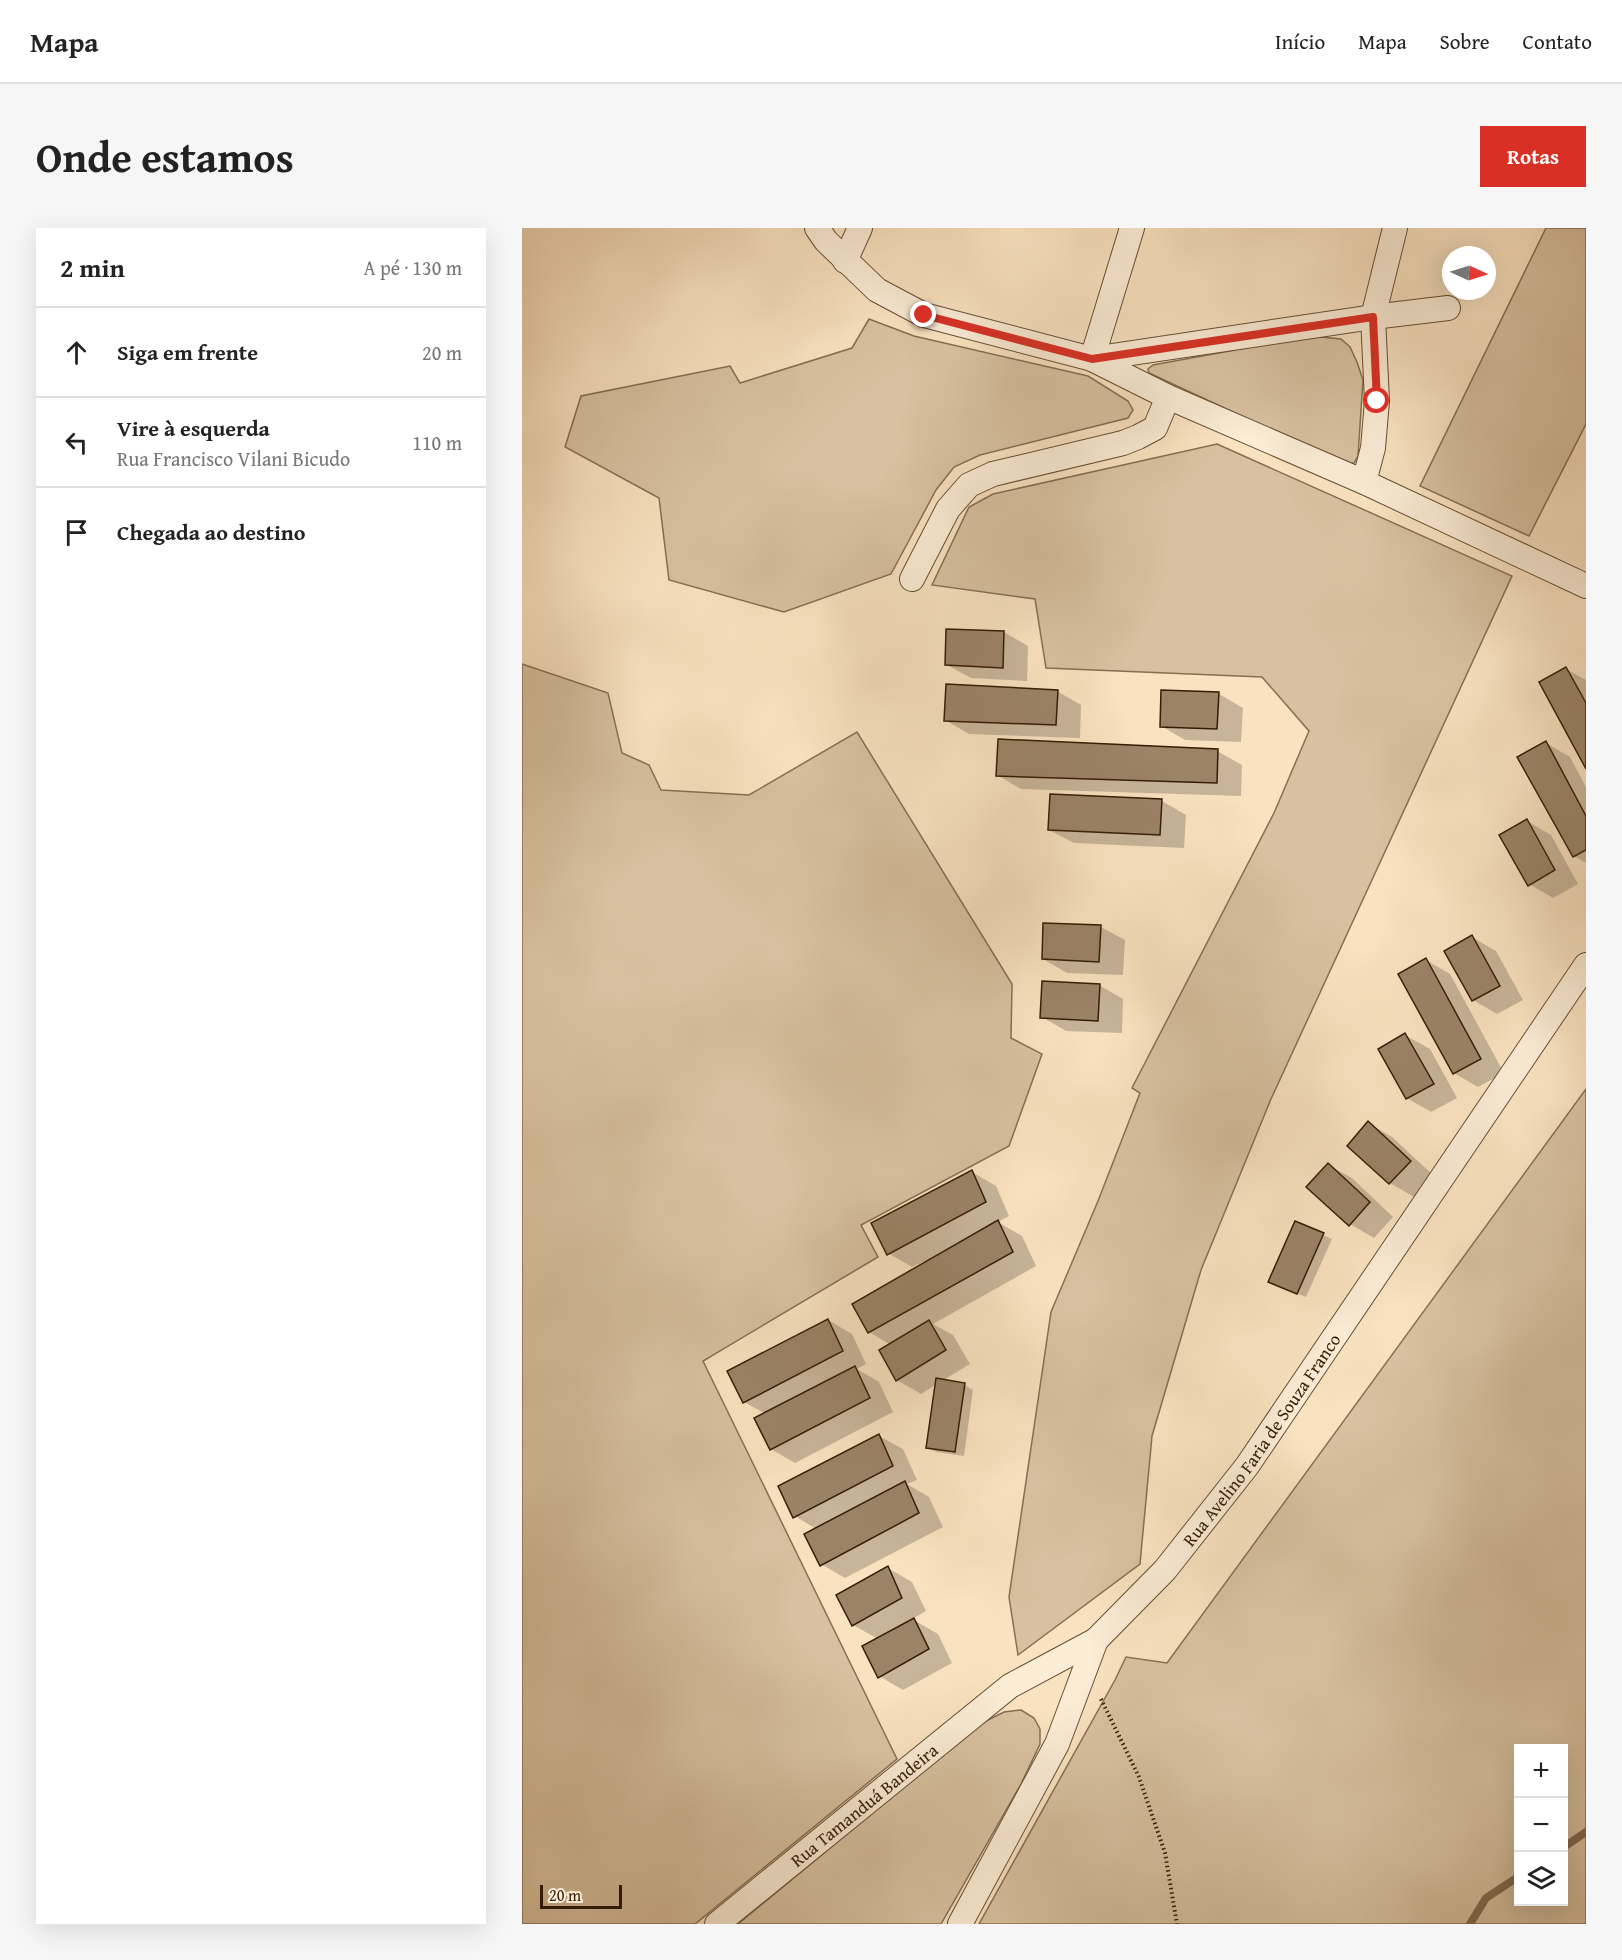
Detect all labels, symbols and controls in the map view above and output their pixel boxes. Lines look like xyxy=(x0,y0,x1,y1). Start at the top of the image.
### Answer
text: Mapa xyxy=(30,21,99,62)
text: Início xyxy=(1275,26,1325,57)
text: Mapa xyxy=(1358,26,1407,57)
text: Sobre xyxy=(1440,26,1490,57)
text: Contato xyxy=(1523,26,1592,57)
text: Onde estamos xyxy=(36,126,294,187)
button: Rotas xyxy=(1480,126,1586,187)
north arrow xyxy=(1442,246,1496,300)
text: 2 min xyxy=(60,248,125,287)
text: A pé · 130 m xyxy=(364,253,462,282)
route end xyxy=(910,301,936,327)
icon: ahead xyxy=(60,336,93,369)
text: Siga em frente xyxy=(117,336,258,368)
text: 20 m xyxy=(422,338,462,367)
route start xyxy=(1363,387,1389,413)
text: Vire à esquerda xyxy=(117,412,270,444)
icon: left xyxy=(60,426,93,459)
text: 110 m xyxy=(412,428,462,457)
text: Rua Francisco Vilani Bicudo xyxy=(117,444,350,473)
icon: arrive xyxy=(60,516,93,549)
text: Chegada ao destino xyxy=(117,516,305,548)
street label: Rua Avelino Faria de Souza Franco xyxy=(1175,1328,1347,1552)
street label: Rua Tamanduá Bandeira xyxy=(784,1736,944,1873)
map controls xyxy=(1514,1744,1568,1906)
button: + xyxy=(1514,1744,1568,1798)
button: − xyxy=(1514,1798,1568,1852)
button: layers xyxy=(1514,1852,1568,1906)
scale bar xyxy=(540,1882,622,1910)
text: 20 m xyxy=(549,1883,581,1907)

